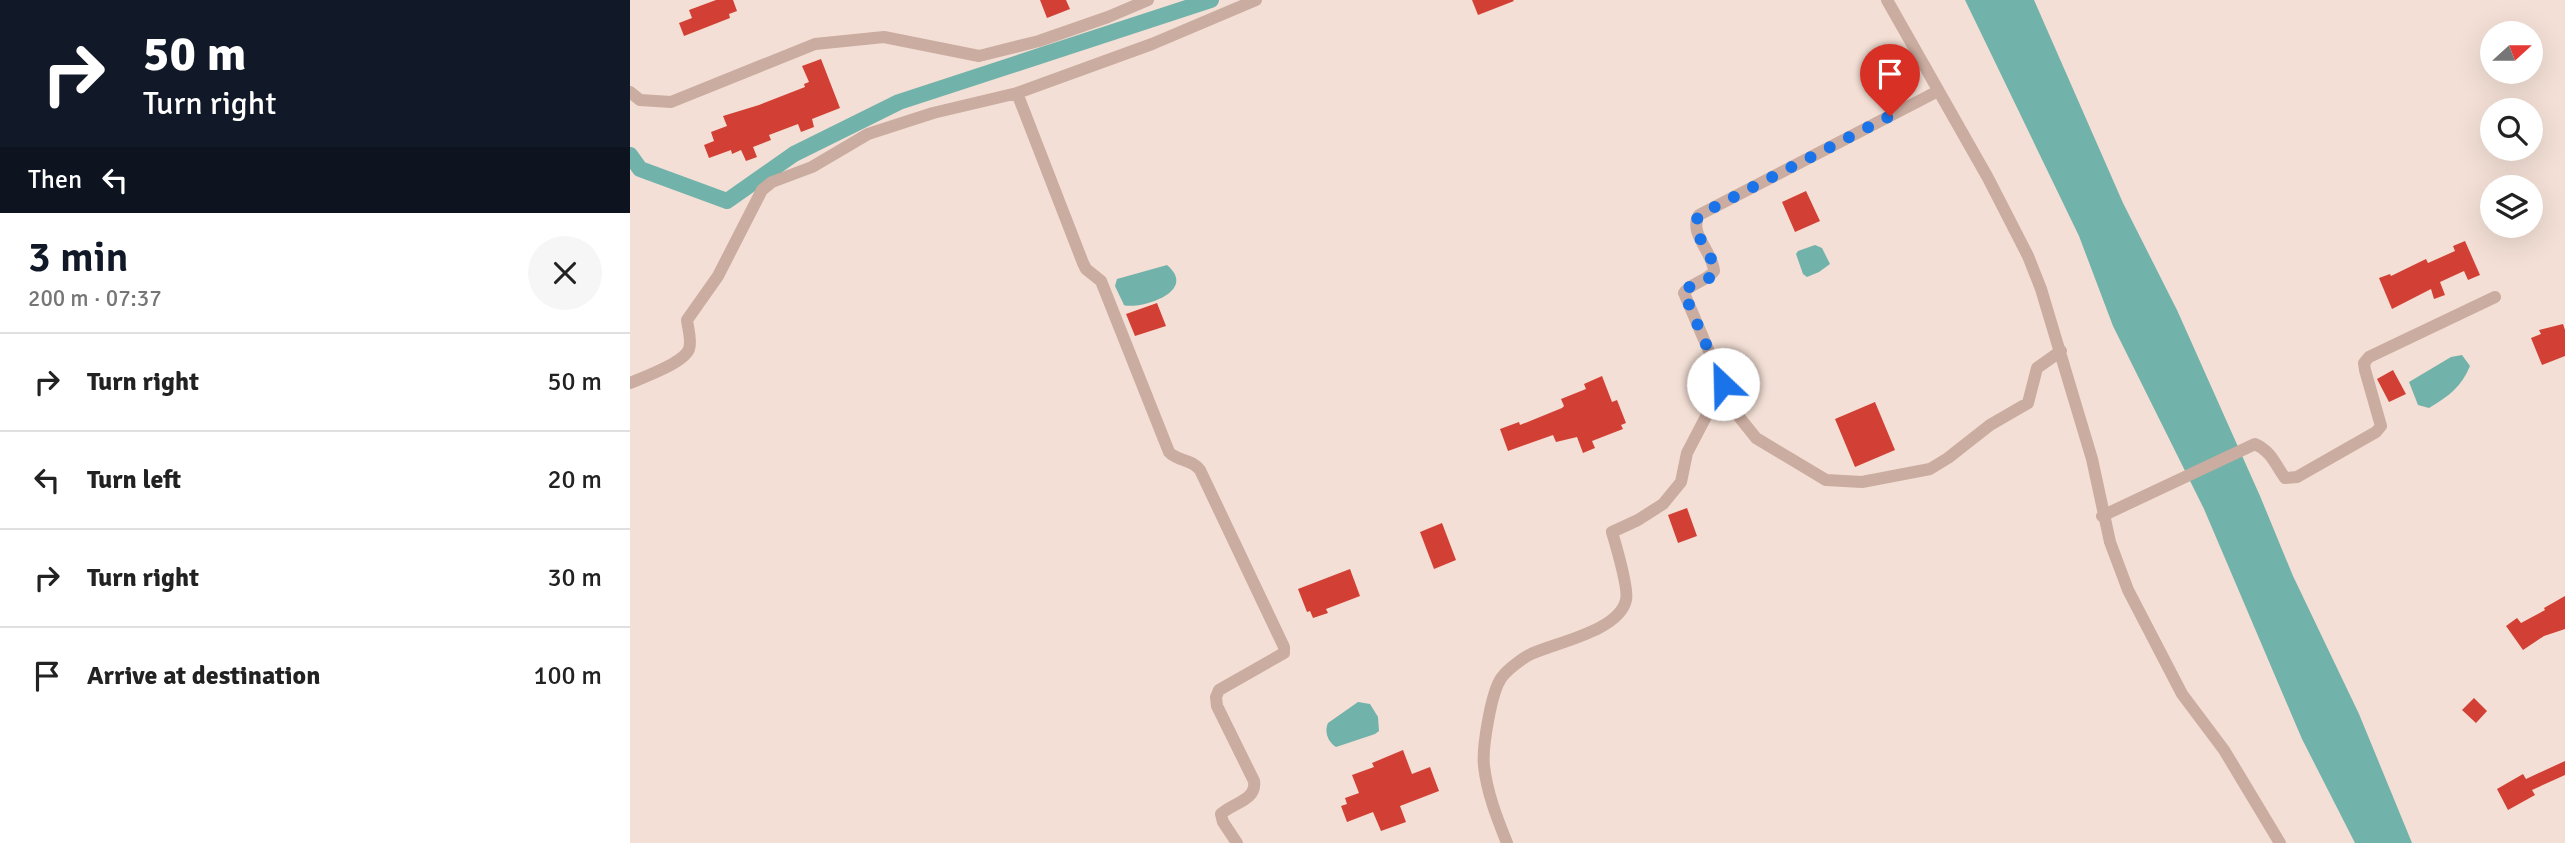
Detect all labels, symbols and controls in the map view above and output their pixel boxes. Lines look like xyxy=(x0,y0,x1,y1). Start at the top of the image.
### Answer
north arrow xyxy=(2480,21,2543,84)
map controls xyxy=(2480,21,2543,238)
text: 50 m xyxy=(143,24,246,84)
icon: right xyxy=(28,28,119,119)
pin xyxy=(1860,44,1920,116)
icon: arrive xyxy=(1871,55,1909,93)
text: Turn right xyxy=(143,84,276,123)
button: search xyxy=(2480,98,2543,161)
icon: left xyxy=(96,161,134,199)
text: Then xyxy=(28,164,82,196)
button: layers xyxy=(2480,175,2543,238)
text: 3 min xyxy=(28,232,129,283)
button: close xyxy=(528,236,602,310)
text: 200 m · 07:37 xyxy=(28,284,162,313)
position arrow xyxy=(1686,347,1760,421)
icon: right xyxy=(28,363,66,401)
text: Turn right xyxy=(87,366,199,398)
text: 50 m xyxy=(547,366,602,398)
icon: left xyxy=(28,461,66,499)
text: Turn left xyxy=(87,464,181,496)
text: 20 m xyxy=(547,464,602,496)
icon: right xyxy=(28,559,66,597)
text: Turn right xyxy=(87,562,199,594)
text: 30 m xyxy=(547,562,602,594)
icon: arrive xyxy=(28,657,66,695)
text: Arrive at destination xyxy=(87,660,320,692)
text: 100 m xyxy=(533,660,602,692)

